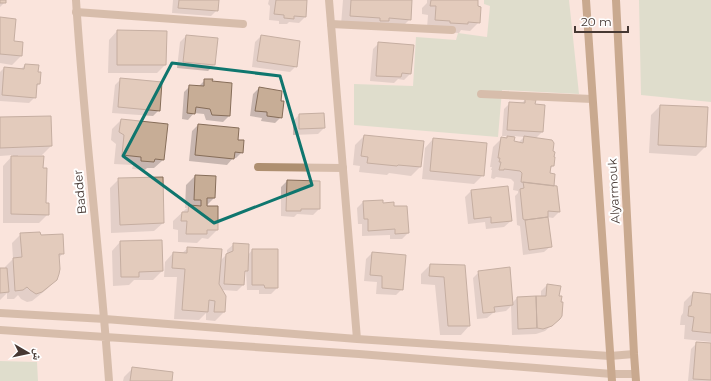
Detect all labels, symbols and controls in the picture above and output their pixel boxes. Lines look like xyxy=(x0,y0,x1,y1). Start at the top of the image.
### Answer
scale bar xyxy=(575,8,628,34)
text: 20 m xyxy=(581,14,612,29)
street label: Alyarmouk xyxy=(604,157,623,224)
street label: Badder xyxy=(70,169,89,215)
north arrow xyxy=(8,333,48,373)
text: ش xyxy=(29,348,46,362)

